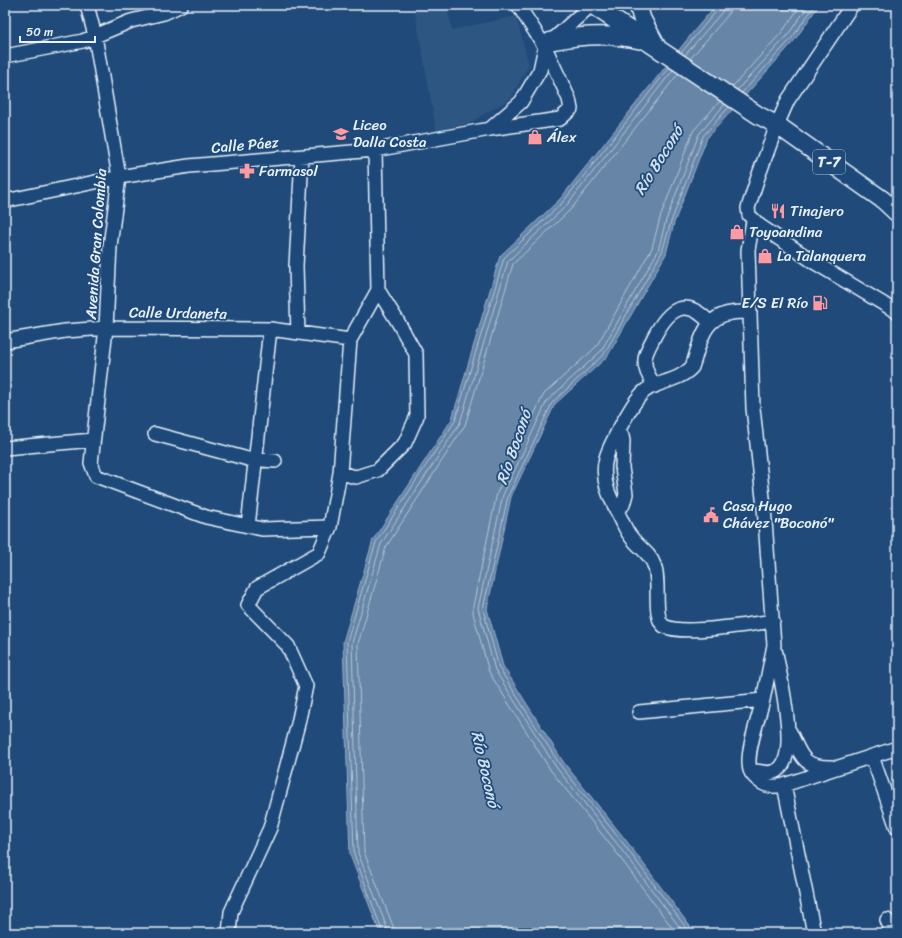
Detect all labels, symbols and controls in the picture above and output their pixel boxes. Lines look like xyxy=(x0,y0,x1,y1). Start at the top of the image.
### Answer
scale bar xyxy=(20,18,95,44)
text: 50 m xyxy=(26,21,53,43)
place label: Liceo Dalla Costa xyxy=(353,112,427,155)
water label: Río Boconó xyxy=(626,117,693,201)
place label: Álex xyxy=(546,124,577,150)
school or university icon: Liceo Dalla Costa xyxy=(332,125,350,143)
shop icon: Álex xyxy=(526,128,544,146)
street label: Calle Páez xyxy=(210,129,281,161)
road number: T-7 xyxy=(813,150,845,174)
place label: Farmasol xyxy=(259,158,318,184)
pharmacy icon: Farmasol xyxy=(238,162,256,180)
street label: Avenida Gran Colombia xyxy=(78,167,114,321)
place label: Tinajero xyxy=(790,198,844,224)
restaurant icon: Tinajero xyxy=(769,202,787,220)
place label: Toyoandina xyxy=(749,219,823,245)
shop icon: Toyoandina xyxy=(728,223,746,241)
place label: La Talanquera xyxy=(777,243,867,269)
shop icon: La Talanquera xyxy=(756,247,774,265)
place label: E/S El Río xyxy=(742,290,808,316)
fuel station icon: E/S El Río xyxy=(811,294,829,312)
street label: Calle Urdaneta xyxy=(129,299,228,327)
water label: Río Boconó xyxy=(487,403,541,489)
place label: Casa Hugo Chávez "Boconó" xyxy=(723,493,834,536)
public building icon: Casa Hugo Chávez "Boconó" xyxy=(702,506,720,524)
water label: Río Boconó xyxy=(463,728,509,813)

